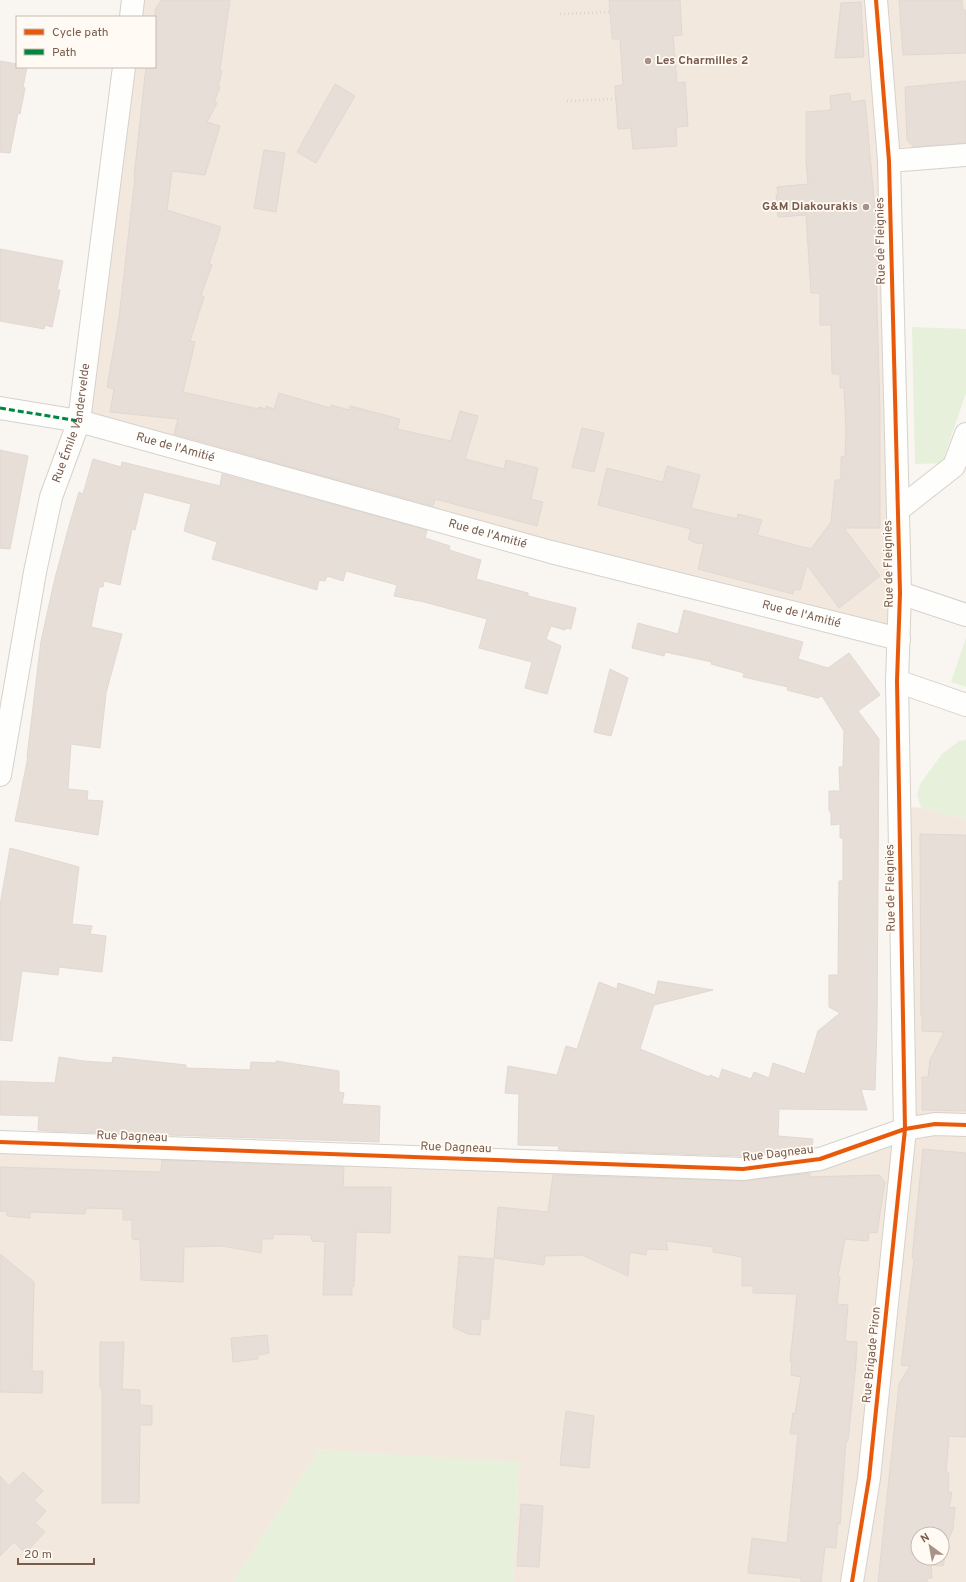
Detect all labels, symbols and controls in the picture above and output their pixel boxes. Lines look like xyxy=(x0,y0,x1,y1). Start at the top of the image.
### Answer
legend xyxy=(16,16,156,68)
text: Cycle path xyxy=(52,25,109,41)
text: Path xyxy=(52,45,77,61)
place label: Les Charmilles 2 xyxy=(656,53,748,69)
marker: Les Charmilles 2 xyxy=(643,56,653,66)
street label: Rue de Fleignies xyxy=(872,197,890,285)
place label: G&M Diakourakis xyxy=(762,199,858,215)
marker: G&M Diakourakis xyxy=(861,202,871,212)
street label: Rue Émile Vandervelde xyxy=(49,362,94,485)
street label: Rue de l'Amitié xyxy=(134,429,216,466)
street label: Rue de l'Amitié xyxy=(446,516,529,553)
street label: Rue de Fleignies xyxy=(880,520,898,608)
street label: Rue de l'Amitié xyxy=(760,597,843,632)
street label: Rue de Fleignies xyxy=(882,844,900,932)
street label: Rue Dagneau xyxy=(96,1128,168,1146)
street label: Rue Dagneau xyxy=(420,1139,492,1157)
street label: Rue Dagneau xyxy=(742,1142,814,1166)
street label: Rue Brigade Piron xyxy=(859,1306,885,1404)
north arrow xyxy=(910,1526,950,1566)
text: N xyxy=(918,1530,932,1546)
scale bar xyxy=(18,1540,94,1566)
text: 20 m xyxy=(24,1547,52,1563)

